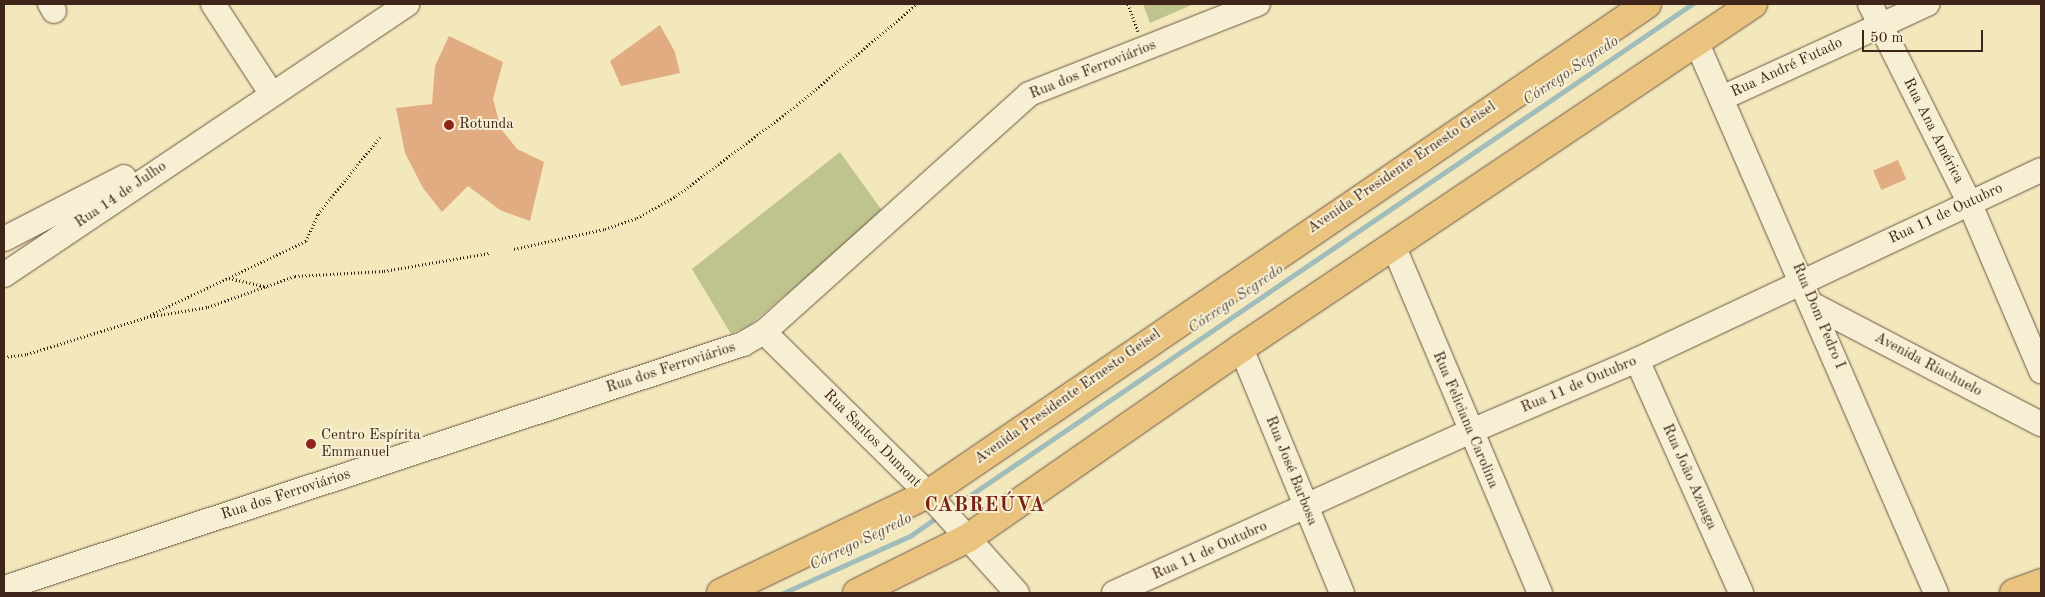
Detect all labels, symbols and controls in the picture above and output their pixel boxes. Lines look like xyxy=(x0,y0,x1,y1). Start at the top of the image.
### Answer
scale bar xyxy=(1865,20,1986,52)
text: 50 m xyxy=(1870,31,1904,46)
water label: Córrego Segredo xyxy=(1519,32,1623,110)
street label: Rua André Futado xyxy=(1728,34,1846,102)
street label: Rua dos Ferroviários xyxy=(1027,36,1159,104)
street label: Rua Ana América xyxy=(1899,75,1967,187)
street label: Avenida Presidente Ernesto Geisel xyxy=(1304,98,1500,238)
place label: Rotunda xyxy=(459,116,514,134)
marker: Rotunda xyxy=(443,119,455,131)
street label: Rua 14 de Julho xyxy=(72,158,170,232)
street label: Rua 11 de Outubro xyxy=(1886,180,2006,248)
water label: Córrego Segredo xyxy=(1184,260,1288,338)
street label: Rua Dom Pedro I xyxy=(1788,260,1848,372)
street label: Avenida Presidente Ernesto Geisel xyxy=(971,326,1165,468)
street label: Avenida Riachuelo xyxy=(1871,329,1985,401)
street label: Rua dos Ferroviários xyxy=(604,339,738,397)
street label: Rua Feliciana Carolina xyxy=(1428,349,1502,491)
street label: Rua 11 de Outubro xyxy=(1518,353,1640,417)
street label: Rua Santos Dumont xyxy=(819,386,925,492)
street label: Rua José Barbosa xyxy=(1261,414,1321,528)
street label: Rua João Azuaga xyxy=(1658,421,1720,533)
place label: Centro Espírita Emmanuel xyxy=(321,426,421,461)
marker: Centro Espírita Emmanuel xyxy=(305,438,317,450)
street label: Rua dos Ferroviários xyxy=(219,466,353,524)
district label: CABREÚVA xyxy=(924,494,1046,518)
water label: Córrego Segredo xyxy=(807,509,915,575)
street label: Rua 11 de Outubro xyxy=(1150,518,1270,584)

